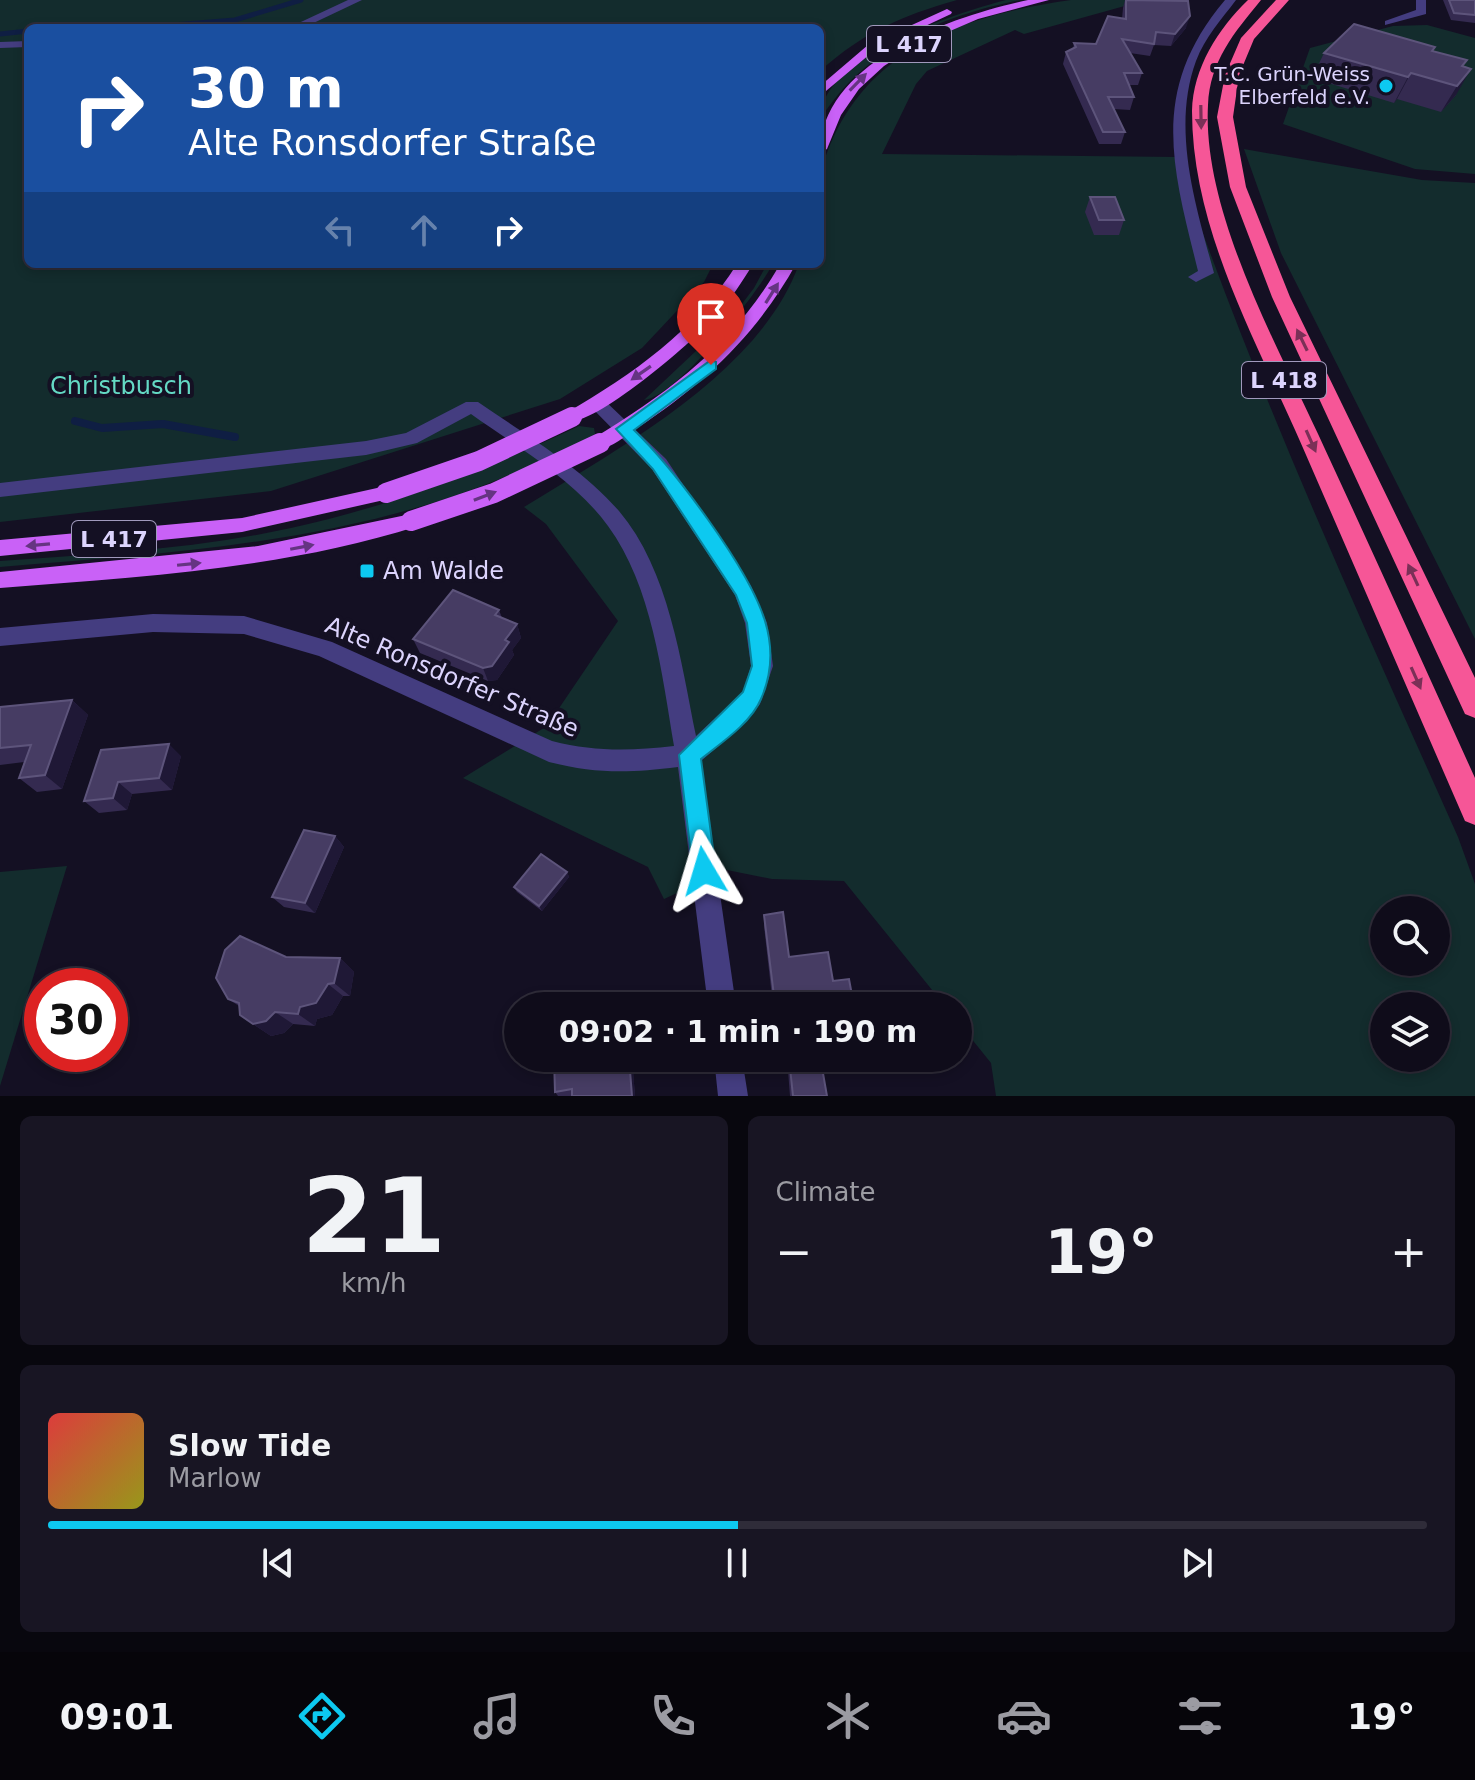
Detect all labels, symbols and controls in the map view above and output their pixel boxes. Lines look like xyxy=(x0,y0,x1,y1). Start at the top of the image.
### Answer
road number: L 417 xyxy=(867,26,951,62)
text: 30 m xyxy=(188,55,344,120)
icon: right xyxy=(56,56,160,160)
place label: T.C. Grün-Weiss Elberfeld e.V. xyxy=(1213,62,1370,109)
one-way arrow xyxy=(849,73,867,92)
marker: T.C. Grün-Weiss Elberfeld e.V. xyxy=(1377,77,1395,95)
one-way arrow xyxy=(1195,105,1207,131)
text: Alte Ronsdorfer Straße xyxy=(188,122,597,163)
icon: left xyxy=(318,208,362,252)
icon: ahead xyxy=(402,208,446,252)
icon: right xyxy=(486,208,530,252)
one-way arrow xyxy=(765,282,779,304)
pin xyxy=(677,283,745,365)
icon: arrive xyxy=(689,295,733,339)
one-way arrow xyxy=(1295,328,1309,352)
road number: L 418 xyxy=(1242,362,1326,398)
one-way arrow xyxy=(631,365,652,380)
park label: Christbusch xyxy=(50,372,192,400)
one-way arrow xyxy=(1304,429,1317,453)
one-way arrow xyxy=(473,490,497,503)
road number: L 417 xyxy=(72,521,156,557)
one-way arrow xyxy=(25,539,50,552)
one-way arrow xyxy=(290,540,315,552)
one-way arrow xyxy=(177,557,202,570)
place label: Am Walde xyxy=(383,557,504,585)
marker: Am Walde xyxy=(358,562,376,580)
one-way arrow xyxy=(1407,563,1420,586)
street label: Alte Ronsdorfer Straße xyxy=(321,611,583,743)
one-way arrow xyxy=(1409,667,1423,690)
position arrow xyxy=(662,829,746,913)
map controls xyxy=(1370,896,1450,1072)
button: search xyxy=(1370,896,1450,976)
speed limit sign: 30 xyxy=(24,968,128,1072)
button: layers xyxy=(1370,992,1450,1072)
text: 09:02 · 1 min · 190 m xyxy=(559,1014,917,1049)
text: 21 xyxy=(301,1155,446,1277)
text: Climate xyxy=(776,1177,876,1207)
text: 19° xyxy=(1045,1217,1158,1287)
text: − xyxy=(776,1226,812,1277)
text: + xyxy=(1390,1226,1427,1277)
text: km/h xyxy=(341,1268,407,1298)
text: Slow Tide xyxy=(168,1428,331,1463)
text: Marlow xyxy=(168,1463,261,1493)
icon: previous xyxy=(256,1541,300,1585)
icon: pause xyxy=(715,1541,759,1585)
icon: next xyxy=(1175,1541,1219,1585)
icon: directions xyxy=(294,1688,350,1744)
icon: music xyxy=(469,1688,525,1744)
icon: phone xyxy=(645,1688,701,1744)
icon: climate xyxy=(820,1688,876,1744)
icon: car xyxy=(996,1688,1052,1744)
icon: filters xyxy=(1172,1688,1228,1744)
text: 09:01 xyxy=(60,1696,174,1737)
text: 19° xyxy=(1347,1696,1415,1737)

